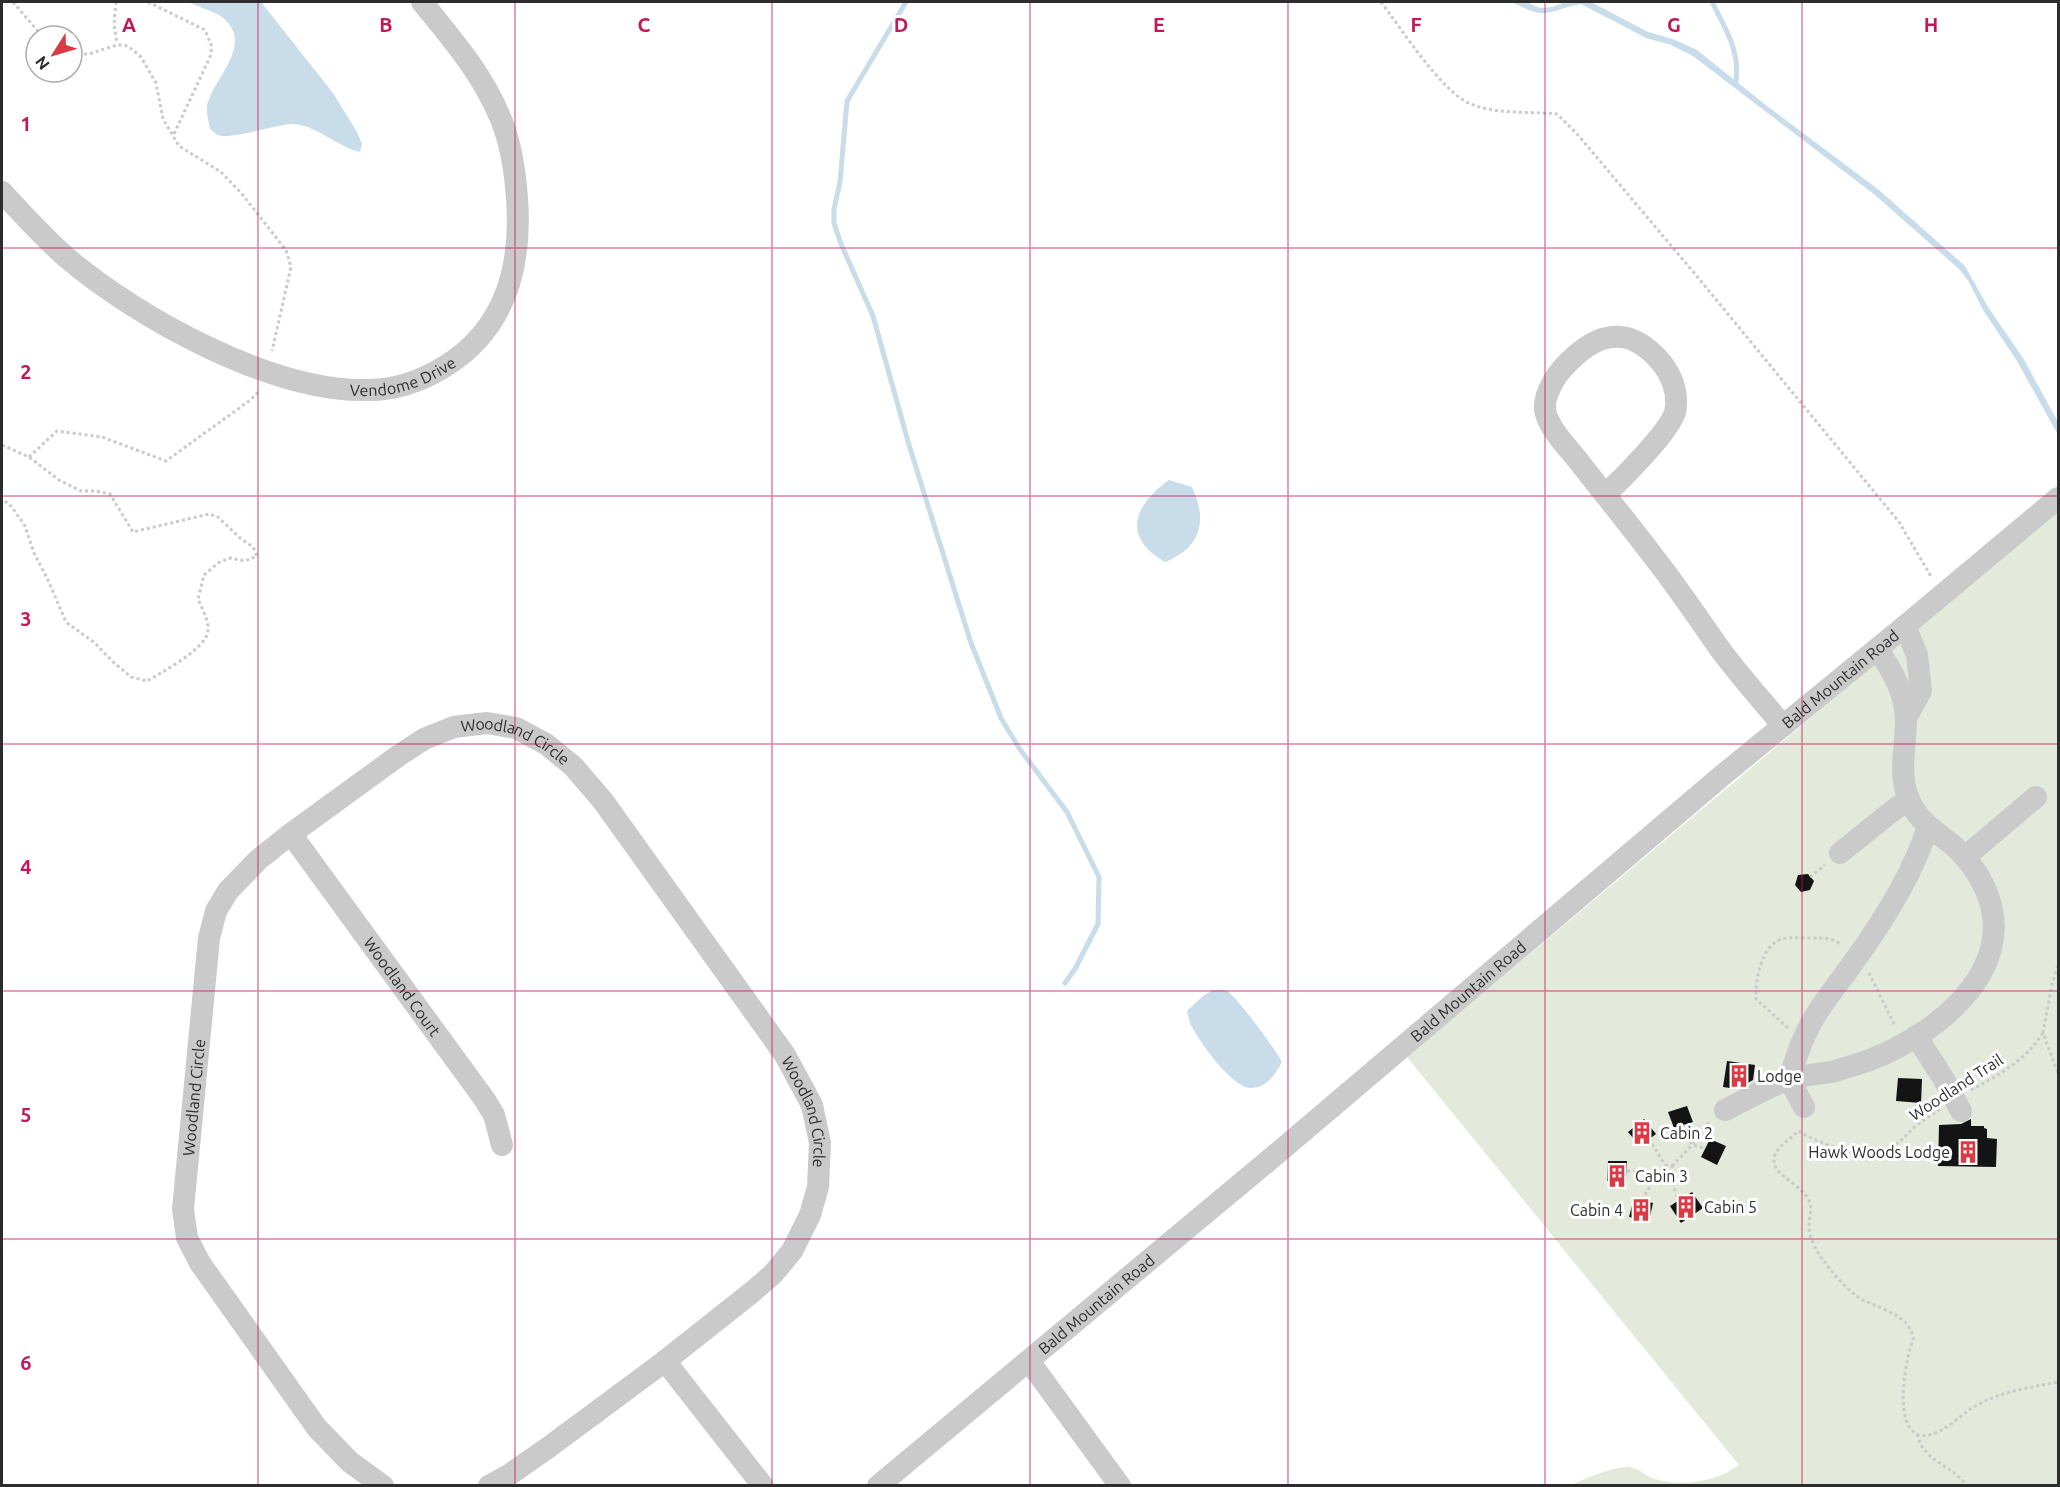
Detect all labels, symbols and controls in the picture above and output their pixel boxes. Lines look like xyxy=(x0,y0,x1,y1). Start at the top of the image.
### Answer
text: A xyxy=(122,13,136,36)
text: B xyxy=(379,13,393,36)
text: C xyxy=(638,13,651,36)
text: D xyxy=(894,13,908,36)
text: E xyxy=(1153,13,1165,36)
text: F xyxy=(1410,13,1422,36)
text: G xyxy=(1667,13,1681,36)
text: H xyxy=(1924,13,1938,36)
north arrow xyxy=(24,24,84,84)
text: N xyxy=(31,53,53,73)
text: 1 xyxy=(20,112,32,135)
street label: Vendome Drive xyxy=(349,353,459,399)
text: 2 xyxy=(20,360,32,383)
text: 3 xyxy=(20,607,32,630)
street label: Bald Mountain Road xyxy=(1778,626,1902,732)
street label: Woodland Circle xyxy=(460,714,573,769)
text: 4 xyxy=(20,855,32,878)
street label: Woodland Court xyxy=(360,934,445,1040)
street label: Bald Mountain Road xyxy=(1407,937,1529,1045)
street label: Woodland Circle xyxy=(179,1038,208,1157)
street label: Woodland Trail xyxy=(1906,1050,2006,1124)
street label: Woodland Circle xyxy=(778,1053,829,1168)
building icon: Lodge xyxy=(1726,1063,1752,1089)
place label: Lodge xyxy=(1757,1067,1802,1085)
text: 5 xyxy=(20,1103,32,1126)
building icon: Cabin 2 xyxy=(1629,1120,1655,1146)
place label: Cabin 2 xyxy=(1660,1124,1713,1142)
building icon: Hawk Woods Lodge xyxy=(1955,1139,1981,1165)
place label: Hawk Woods Lodge xyxy=(1808,1143,1950,1161)
building icon: Cabin 3 xyxy=(1604,1163,1630,1189)
place label: Cabin 3 xyxy=(1635,1167,1688,1185)
building icon: Cabin 5 xyxy=(1673,1194,1699,1220)
building icon: Cabin 4 xyxy=(1628,1197,1654,1223)
place label: Cabin 5 xyxy=(1704,1198,1757,1216)
place label: Cabin 4 xyxy=(1570,1201,1623,1219)
street label: Bald Mountain Road xyxy=(1035,1251,1158,1358)
text: 6 xyxy=(20,1351,32,1374)

